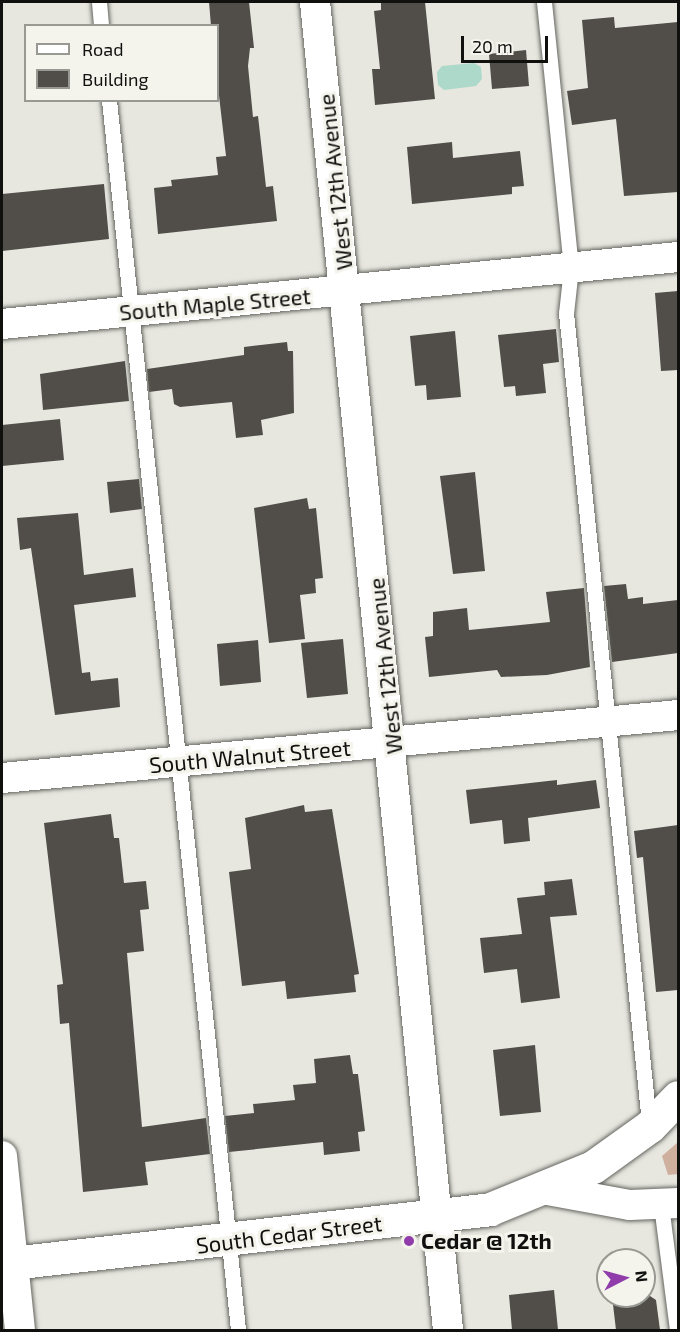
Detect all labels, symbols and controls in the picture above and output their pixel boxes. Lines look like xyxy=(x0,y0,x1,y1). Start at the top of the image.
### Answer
legend xyxy=(24,24,219,102)
scale bar xyxy=(464,24,551,62)
text: 20 m xyxy=(472,35,513,57)
text: Road xyxy=(82,38,123,60)
text: Building xyxy=(82,68,149,90)
street label: West 12th Avenue xyxy=(313,92,357,272)
street label: South Maple Street xyxy=(118,282,312,326)
street label: West 12th Avenue xyxy=(363,576,407,756)
street label: South Walnut Street xyxy=(148,734,352,778)
street label: South Cedar Street xyxy=(194,1209,384,1259)
place label: Cedar @ 12th xyxy=(421,1228,552,1254)
marker: Cedar @ 12th xyxy=(402,1234,416,1248)
north arrow xyxy=(596,1248,656,1308)
text: N xyxy=(632,1270,652,1283)

